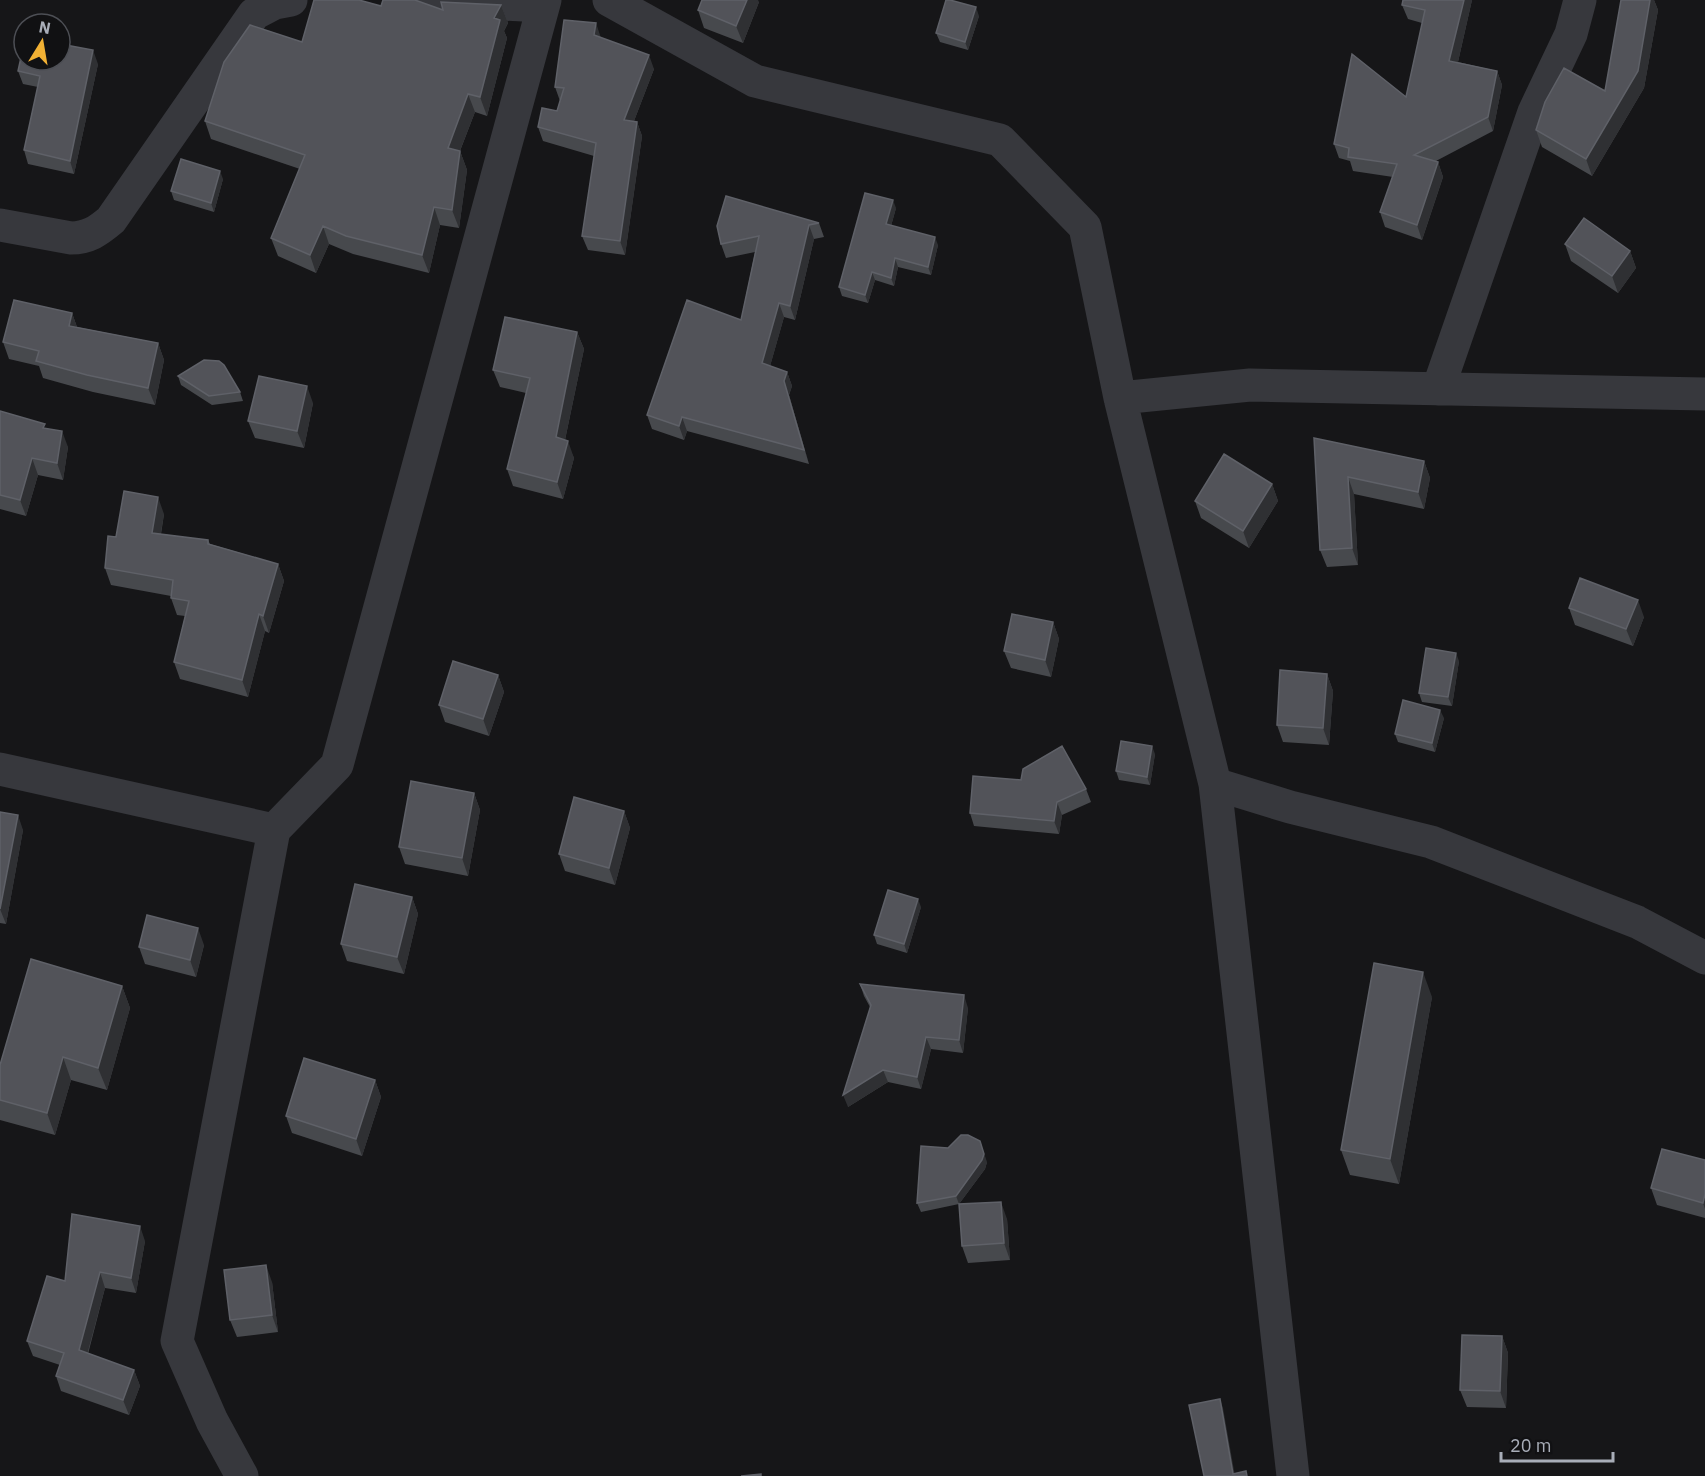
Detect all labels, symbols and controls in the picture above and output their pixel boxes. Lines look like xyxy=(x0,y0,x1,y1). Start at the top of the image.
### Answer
north arrow xyxy=(12,12,72,72)
text: N xyxy=(37,16,52,38)
scale bar xyxy=(1501,1425,1614,1463)
text: 20 m xyxy=(1510,1434,1552,1457)

